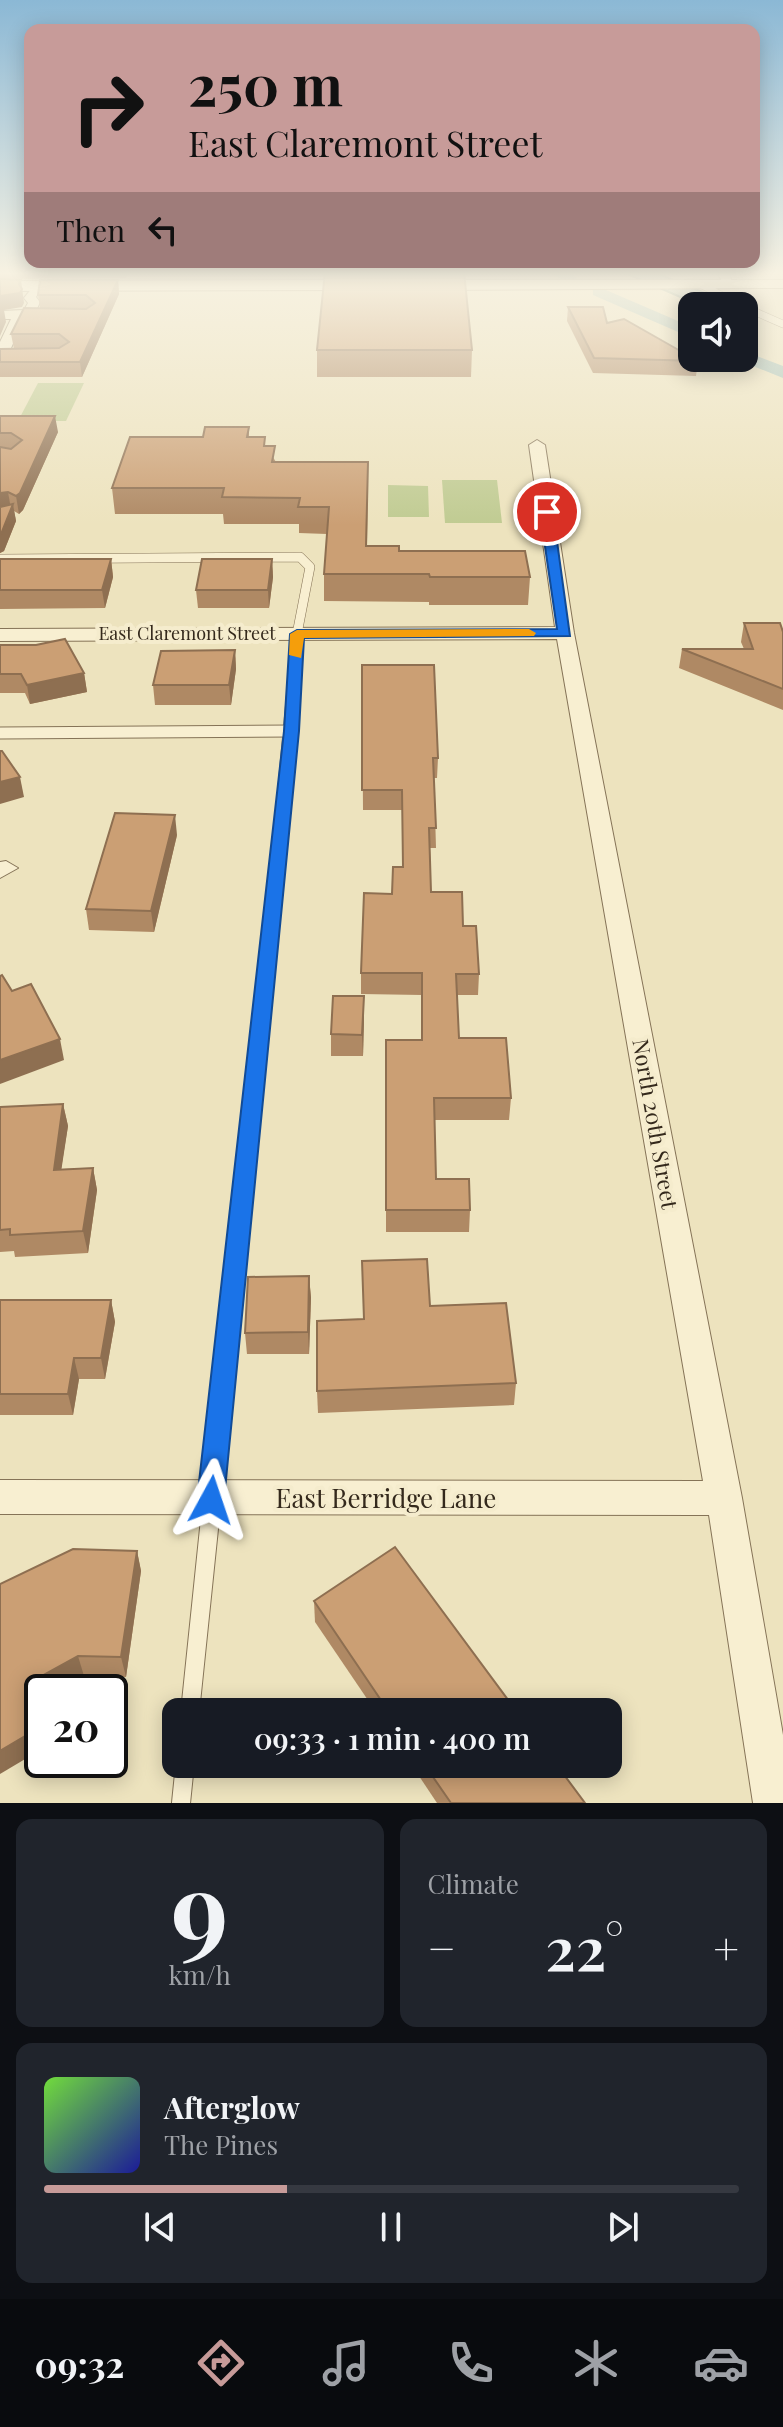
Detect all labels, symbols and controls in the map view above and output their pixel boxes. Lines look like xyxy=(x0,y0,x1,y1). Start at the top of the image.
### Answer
text: 250 m xyxy=(188,46,343,121)
icon: right xyxy=(56,56,160,160)
text: East Claremont Street xyxy=(188,118,543,166)
icon: left xyxy=(141,208,185,252)
text: Then xyxy=(56,210,125,250)
map controls xyxy=(678,292,758,372)
button: sound xyxy=(678,292,758,372)
pin xyxy=(513,478,581,546)
icon: arrive xyxy=(525,490,569,534)
street label: East Claremont Street xyxy=(98,621,276,645)
street label: North 20th Street xyxy=(626,1036,686,1212)
position arrow xyxy=(169,1458,253,1542)
street label: East Berridge Lane xyxy=(276,1480,496,1515)
speed limit sign: 20 xyxy=(24,1674,128,1778)
text: 09:33 · 1 min · 400 m xyxy=(254,1718,530,1758)
text: 9 xyxy=(171,1835,229,1974)
text: Climate xyxy=(428,1866,519,1901)
text: 22° xyxy=(545,1906,624,1986)
text: − xyxy=(428,1917,456,1976)
text: + xyxy=(713,1917,739,1976)
text: km/h xyxy=(169,1957,231,1992)
text: Afterglow xyxy=(164,2087,300,2127)
text: The Pines xyxy=(164,2127,278,2162)
icon: previous xyxy=(138,2205,182,2249)
icon: pause xyxy=(369,2205,413,2249)
icon: next xyxy=(601,2205,645,2249)
icon: directions xyxy=(193,2335,249,2391)
icon: music xyxy=(318,2335,374,2391)
icon: phone xyxy=(443,2335,499,2391)
icon: climate xyxy=(568,2335,624,2391)
icon: car xyxy=(693,2335,749,2391)
text: 09:32 xyxy=(34,2339,124,2387)

